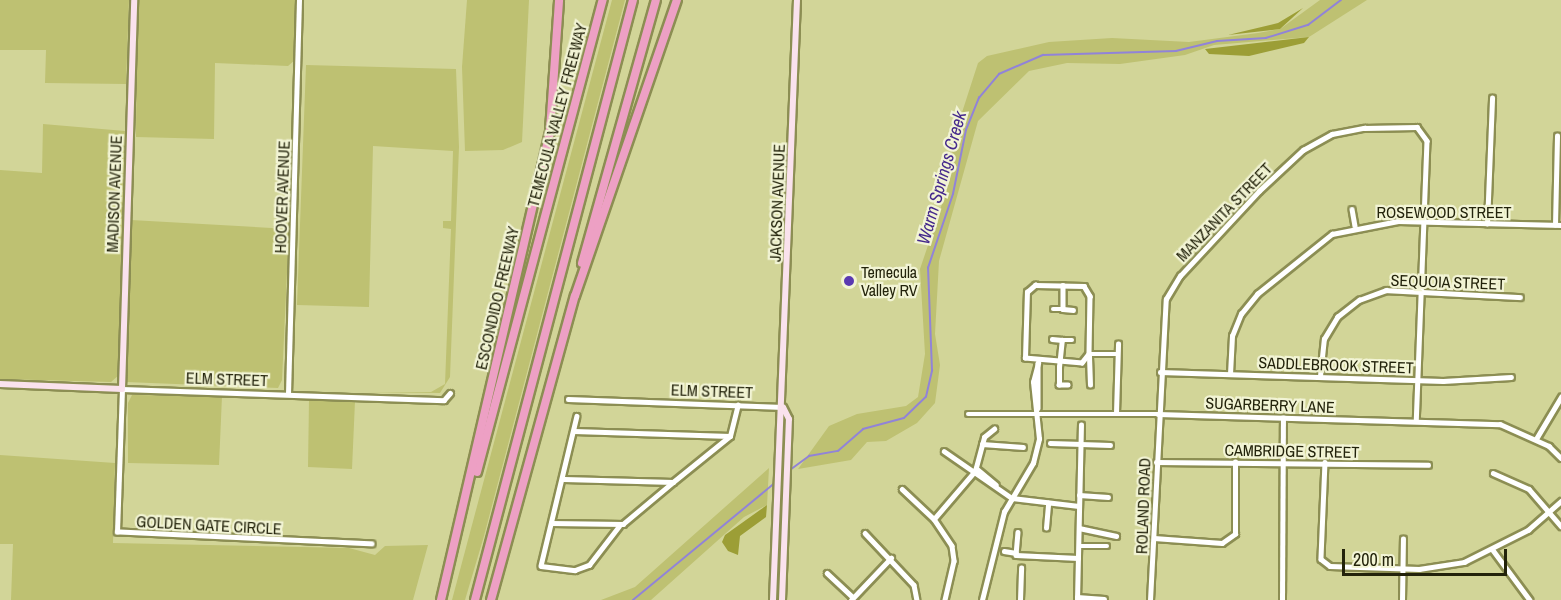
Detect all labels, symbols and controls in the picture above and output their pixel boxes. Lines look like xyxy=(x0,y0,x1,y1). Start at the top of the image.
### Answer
street label: TEMECULA VALLEY FREEWAY xyxy=(523,20,591,210)
water label: Warm Springs Creek xyxy=(913,109,971,247)
street label: MADISON AVENUE xyxy=(102,135,126,253)
street label: HOOVER AVENUE xyxy=(270,140,294,254)
street label: JACKSON AVENUE xyxy=(765,143,789,263)
street label: MANZANITA STREET xyxy=(1172,158,1276,266)
street label: ROSEWOOD STREET xyxy=(1377,202,1511,222)
street label: ESCONDIDO FREEWAY xyxy=(471,224,523,372)
place label: Temecula Valley RV xyxy=(861,262,917,300)
street label: SEQUOIA STREET xyxy=(1390,270,1506,294)
marker: Temecula Valley RV xyxy=(842,274,856,288)
street label: SADDLEBROOK STREET xyxy=(1258,353,1414,377)
street label: ELM STREET xyxy=(185,368,269,390)
street label: ELM STREET xyxy=(670,380,754,402)
street label: SUGARBERRY LANE xyxy=(1205,393,1335,417)
street label: CAMBRIDGE STREET xyxy=(1224,440,1360,462)
street label: ROLAND ROAD xyxy=(1132,458,1154,554)
street label: GOLDEN GATE CIRCLE xyxy=(136,512,282,538)
scale bar xyxy=(1345,537,1510,575)
text: 200 m xyxy=(1353,547,1394,572)

